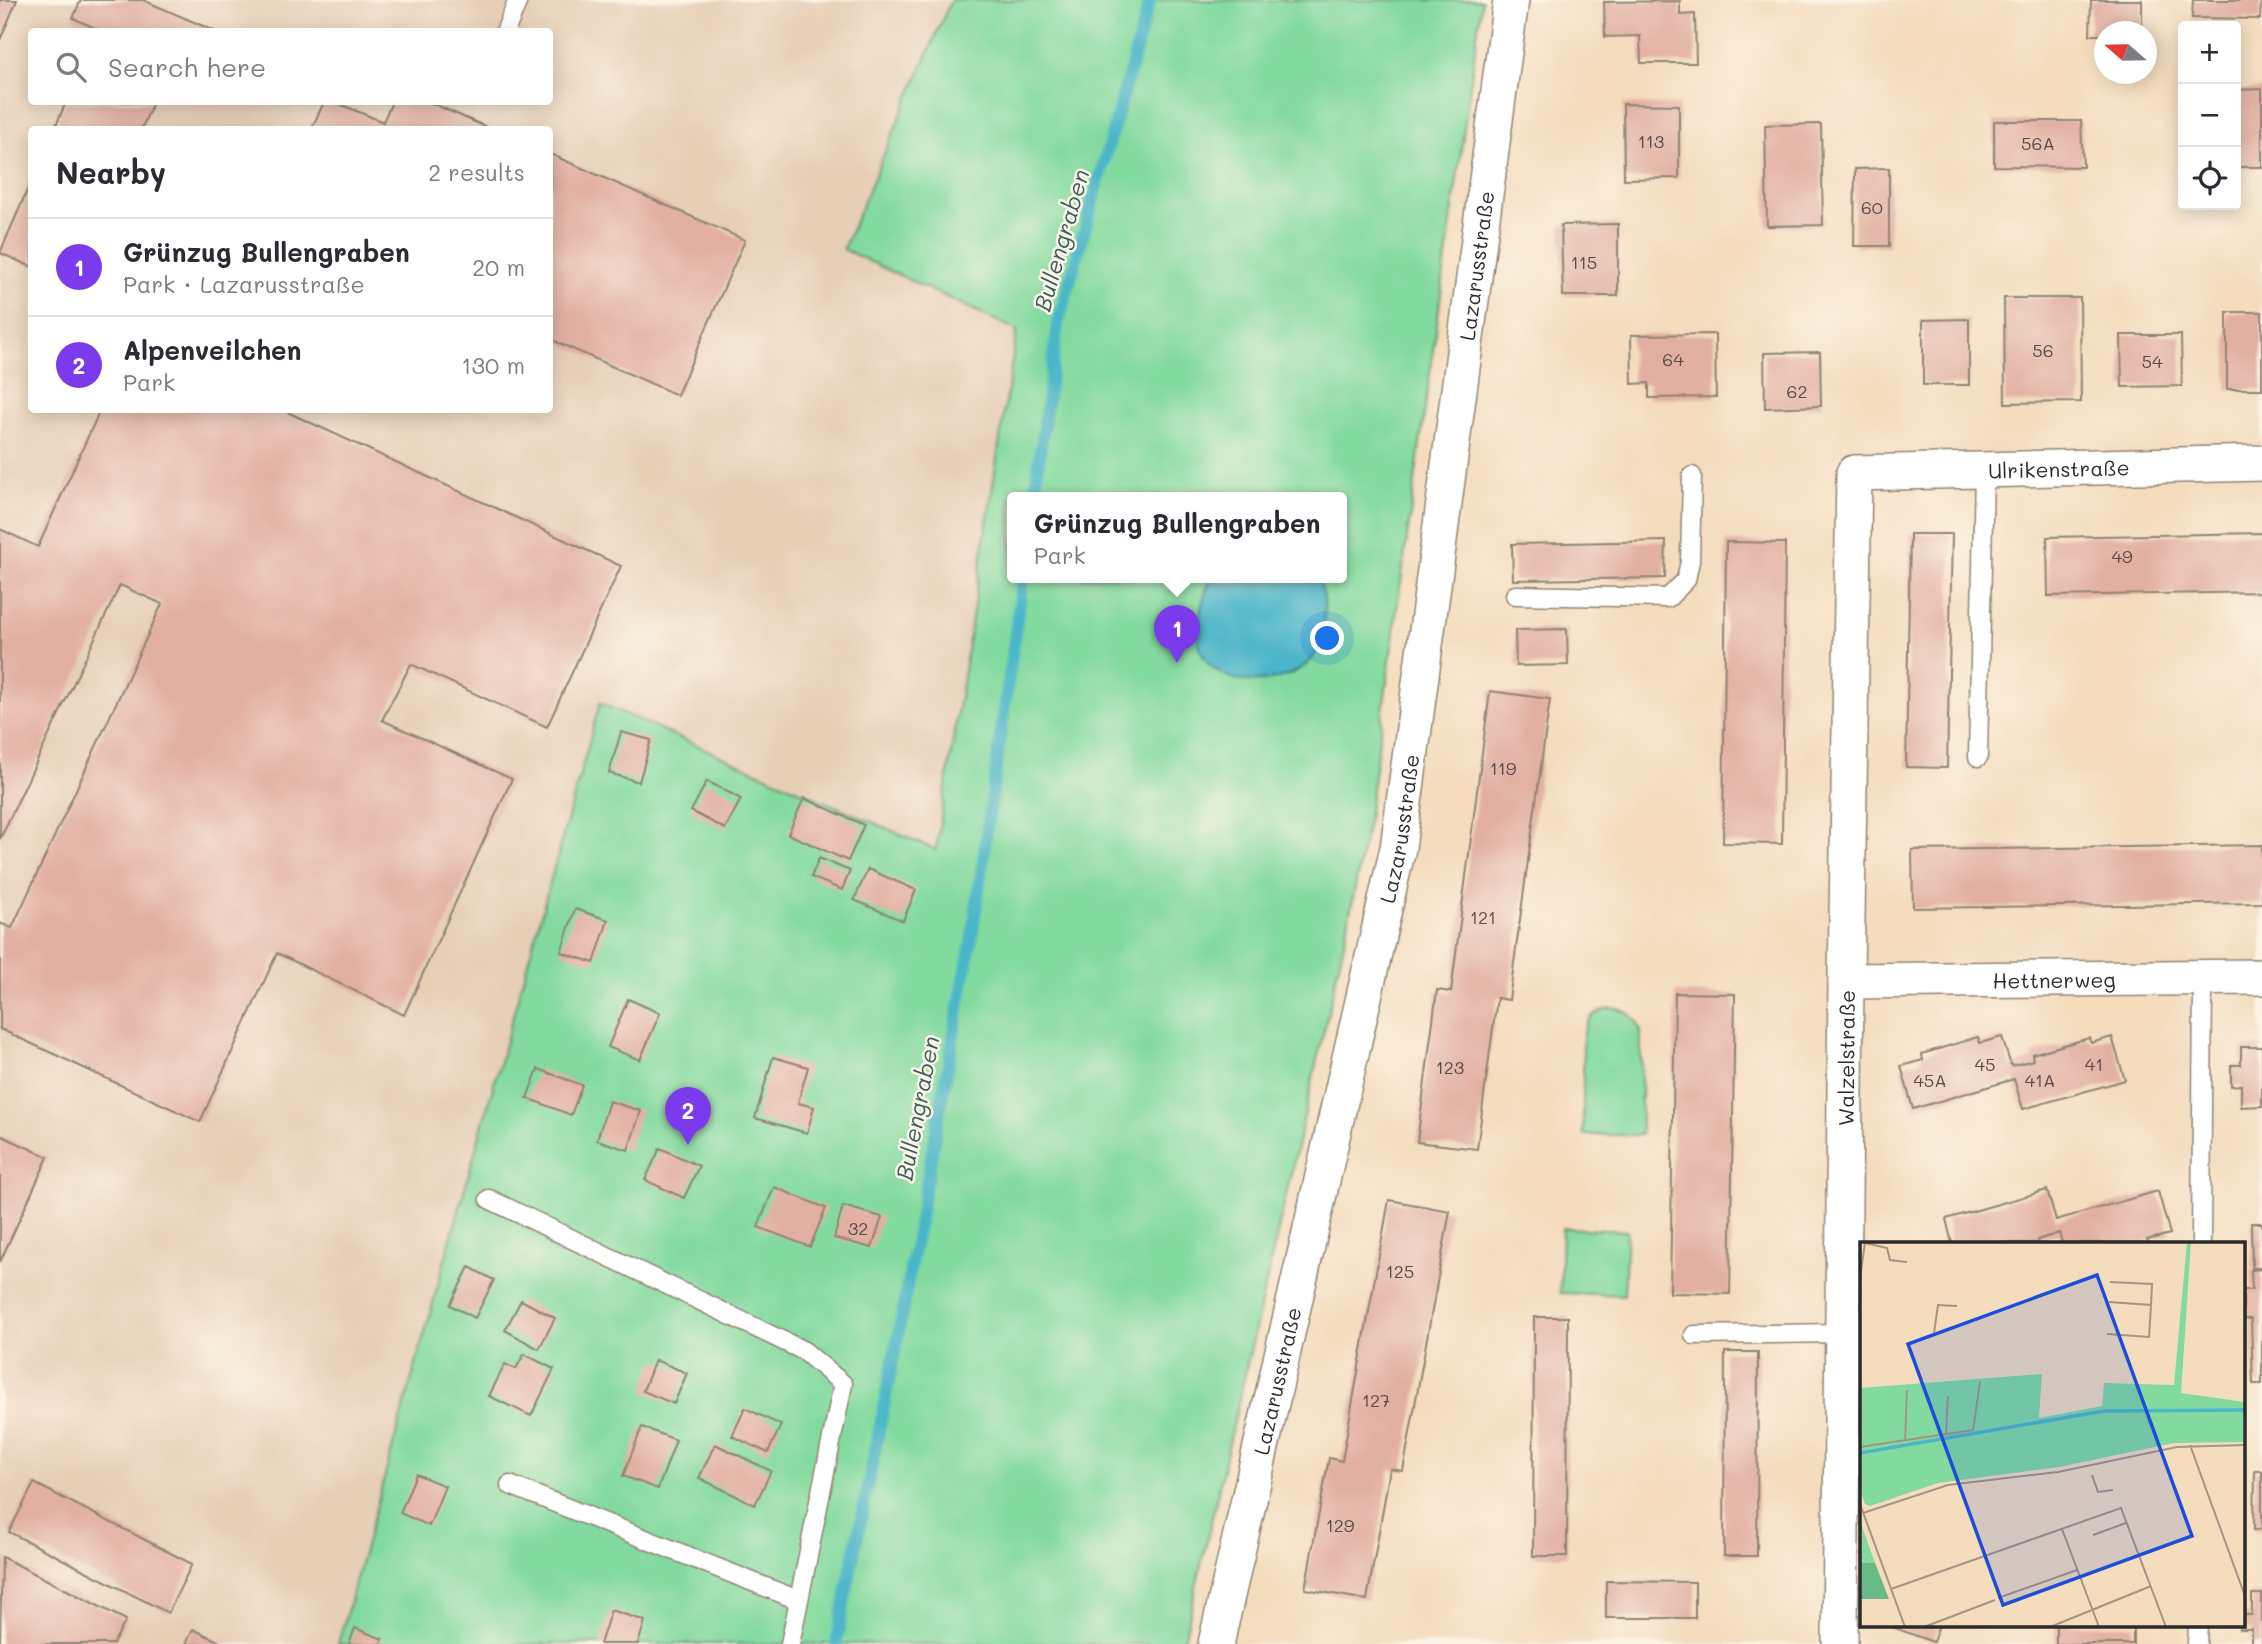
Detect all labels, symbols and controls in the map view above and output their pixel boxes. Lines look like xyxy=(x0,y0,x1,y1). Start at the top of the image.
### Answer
north arrow xyxy=(2094,21,2157,84)
map controls xyxy=(2178,21,2241,210)
button: + xyxy=(2178,21,2241,84)
search box xyxy=(28,28,553,105)
icon: search xyxy=(52,48,90,86)
text: Search here xyxy=(108,50,266,84)
button: − xyxy=(2178,84,2241,147)
house number: 113 xyxy=(1638,129,1664,153)
house number: 56A xyxy=(2021,131,2055,155)
button: locate xyxy=(2178,147,2241,210)
text: Nearby xyxy=(56,152,166,192)
text: 2 results xyxy=(428,157,525,187)
water label: Bullengraben xyxy=(1026,166,1096,314)
street label: Lazarusstraße xyxy=(1452,189,1499,342)
house number: 60 xyxy=(1861,195,1883,219)
text: Grünzug Bullengraben xyxy=(123,235,410,269)
house number: 115 xyxy=(1571,250,1597,274)
text: 1 xyxy=(74,252,84,282)
text: 20 m xyxy=(472,252,525,282)
text: Park · Lazarusstraße xyxy=(123,269,365,299)
text: Alpenveilchen xyxy=(123,333,301,367)
house number: 56 xyxy=(2032,338,2054,362)
house number: 64 xyxy=(1662,347,1684,371)
house number: 54 xyxy=(2141,349,2163,373)
text: 2 xyxy=(73,350,85,380)
text: 130 m xyxy=(461,350,525,380)
text: Park xyxy=(123,367,175,397)
house number: 62 xyxy=(1787,379,1807,403)
street label: Ulrikenstraße xyxy=(1988,453,2130,483)
popup xyxy=(1007,492,1347,583)
text: Grünzug Bullengraben xyxy=(1034,506,1320,540)
text: Park xyxy=(1034,540,1086,570)
house number: 49 xyxy=(2111,544,2133,568)
pin: 1 xyxy=(1154,605,1200,663)
your location xyxy=(1310,621,1344,655)
street label: Lazarusstraße xyxy=(1372,752,1424,905)
house number: 119 xyxy=(1490,756,1517,780)
house number: 121 xyxy=(1470,905,1496,929)
street label: Hettnerweg xyxy=(1992,965,2116,993)
street label: Walzelstraße xyxy=(1831,990,1859,1126)
water label: Bullengraben xyxy=(888,1033,946,1183)
house number: 45 xyxy=(1974,1052,1996,1076)
house number: 41 xyxy=(2085,1052,2103,1076)
house number: 123 xyxy=(1436,1055,1464,1079)
house number: 45A xyxy=(1913,1068,1947,1092)
house number: 41A xyxy=(2024,1068,2056,1092)
pin: 2 xyxy=(665,1087,711,1145)
house number: 32 xyxy=(848,1216,868,1240)
inset map xyxy=(1860,1242,2244,1626)
house number: 125 xyxy=(1386,1259,1414,1283)
street label: Lazarusstraße xyxy=(1246,1304,1306,1457)
house number: 127 xyxy=(1362,1388,1390,1412)
house number: 129 xyxy=(1326,1513,1355,1537)

